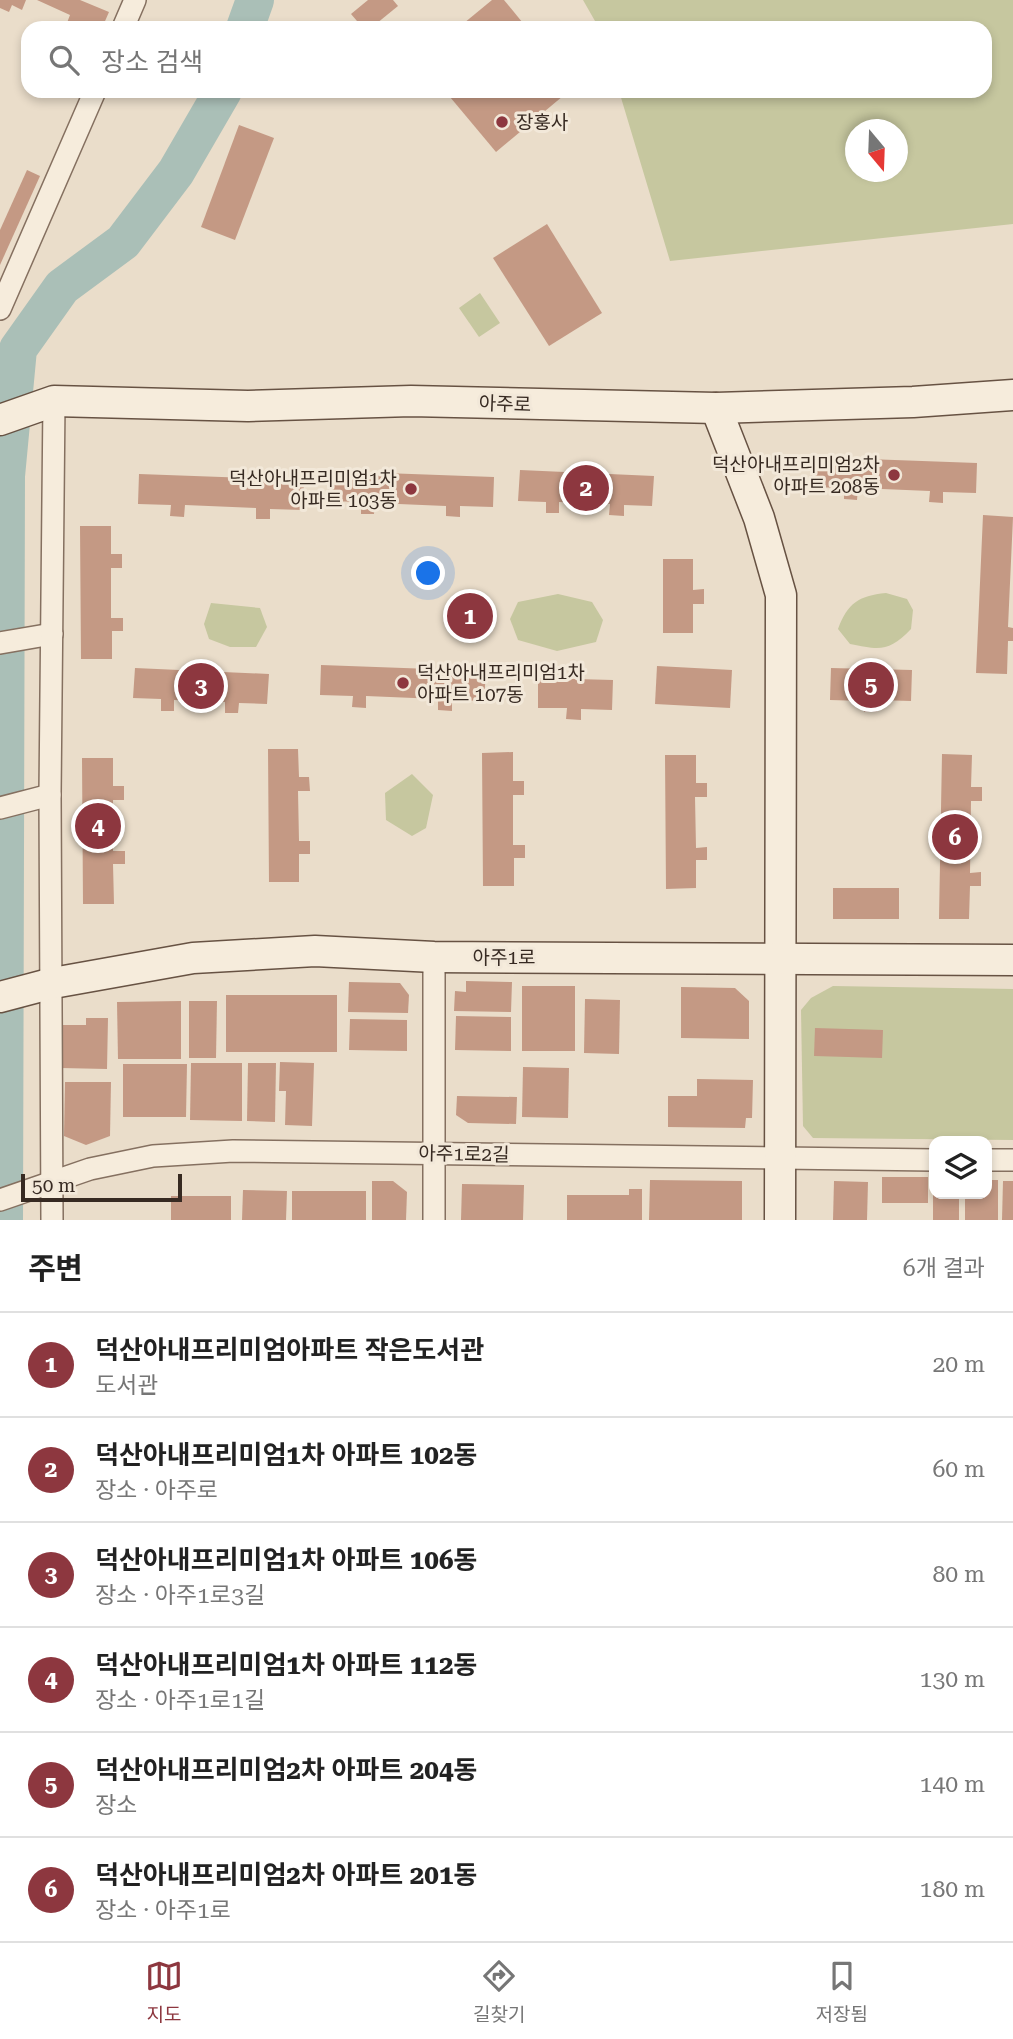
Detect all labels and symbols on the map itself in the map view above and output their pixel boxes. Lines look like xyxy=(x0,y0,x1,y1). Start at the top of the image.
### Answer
place label: 장훙사 xyxy=(516,111,568,134)
marker: 장훙사 xyxy=(494,114,510,130)
north arrow xyxy=(845,119,908,182)
street label: 아주로 xyxy=(478,392,532,416)
place label: 덕산아내프리미엄2차 아파트 208동 xyxy=(712,453,880,498)
pin: 2 xyxy=(563,462,609,514)
place label: 덕산아내프리미엄1차 아파트 103동 xyxy=(229,467,397,512)
marker: 덕산아내프리미엄2차 아파트 208동 xyxy=(886,467,902,483)
marker: 덕산아내프리미엄1차 아파트 103동 xyxy=(403,481,419,497)
your location xyxy=(411,556,445,590)
pin: 1 xyxy=(447,590,493,642)
pin: 5 xyxy=(848,659,894,711)
pin: 3 xyxy=(178,660,224,712)
place label: 덕산아내프리미엄1차 아파트 107동 xyxy=(417,661,585,706)
marker: 덕산아내프리미엄1차 아파트 107동 xyxy=(395,675,411,691)
pin: 4 xyxy=(75,800,121,852)
pin: 6 xyxy=(932,811,978,863)
street label: 아주1로 xyxy=(472,946,536,969)
street label: 아주1로2길 xyxy=(418,1142,510,1166)
scale bar xyxy=(21,1171,182,1203)

